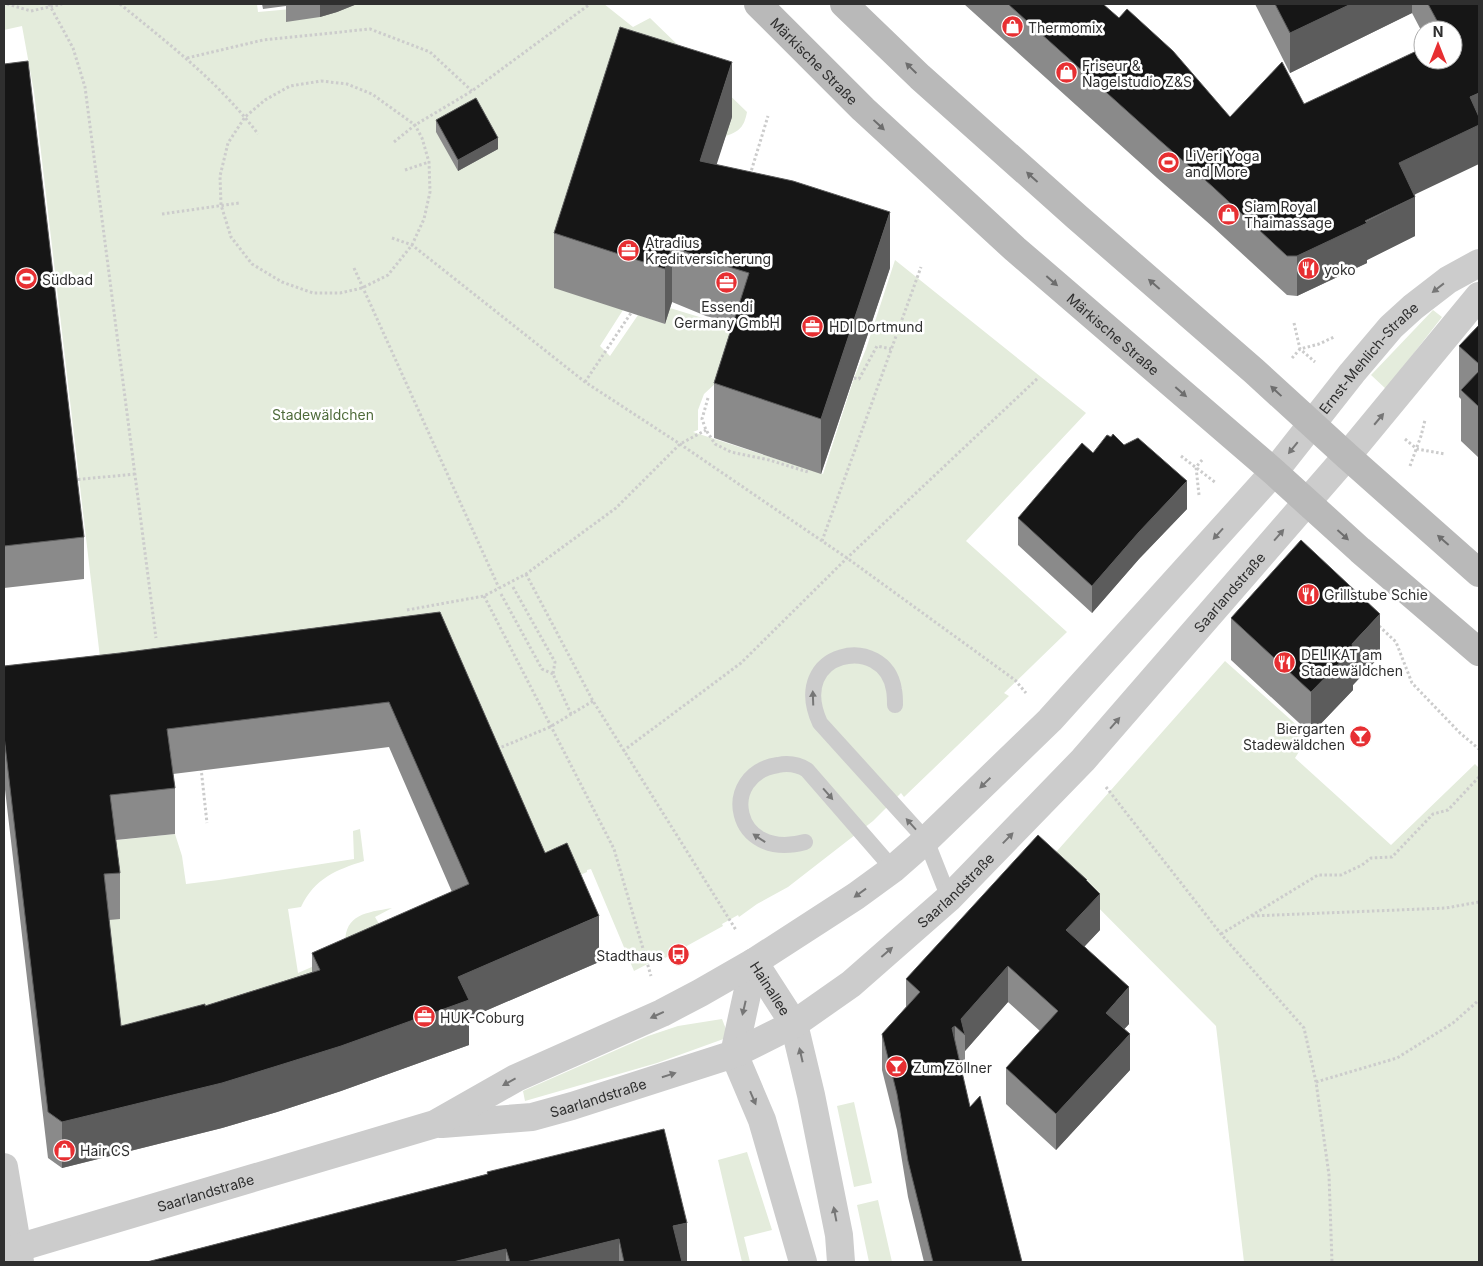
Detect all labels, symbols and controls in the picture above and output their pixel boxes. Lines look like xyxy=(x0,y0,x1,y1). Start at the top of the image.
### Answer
street label: Märkische Straße xyxy=(767,13,862,108)
shop icon: Thermomix xyxy=(1000,15,1024,39)
place label: Thermomix xyxy=(1028,19,1103,36)
north arrow xyxy=(1413,20,1463,70)
text: N xyxy=(1433,23,1443,40)
place label: Friseur & Nagelstudio Z&S xyxy=(1082,57,1192,90)
shop icon: Friseur & Nagelstudio Z&S xyxy=(1054,61,1078,85)
one-way arrow xyxy=(906,62,918,74)
one-way arrow xyxy=(873,119,885,131)
place label: LiVeri Yoga and More xyxy=(1185,147,1260,180)
sports icon: LiVeri Yoga and More xyxy=(1157,151,1181,175)
one-way arrow xyxy=(1027,171,1039,183)
place label: Siam Royal Thaimassage xyxy=(1244,198,1332,231)
shop icon: Siam Royal Thaimassage xyxy=(1216,202,1240,226)
place label: Atradius Kreditversicherung xyxy=(645,234,771,267)
office icon: Atradius Kreditversicherung xyxy=(617,238,641,262)
restaurant icon: yoko xyxy=(1296,257,1320,281)
place label: yoko xyxy=(1324,261,1356,278)
sports icon: Südbad xyxy=(14,267,38,291)
place label: Südbad xyxy=(42,271,93,288)
office icon: Essendi Germany GmbH xyxy=(715,271,739,295)
one-way arrow xyxy=(1045,275,1057,287)
one-way arrow xyxy=(1149,278,1161,290)
one-way arrow xyxy=(1431,283,1445,293)
street label: Märkische Straße xyxy=(1064,289,1163,378)
place label: Essendi Germany GmbH xyxy=(674,298,780,331)
street label: Ernst-Mehlich-Straße xyxy=(1315,298,1421,417)
office icon: HDI Dortmund xyxy=(801,314,825,338)
place label: HDI Dortmund xyxy=(829,318,923,335)
one-way arrow xyxy=(1271,385,1283,397)
one-way arrow xyxy=(1174,386,1187,397)
park label: Stadewäldchen xyxy=(272,406,374,423)
one-way arrow xyxy=(1373,413,1384,426)
one-way arrow xyxy=(1288,441,1299,454)
one-way arrow xyxy=(1212,527,1224,539)
one-way arrow xyxy=(1273,529,1285,541)
one-way arrow xyxy=(1337,529,1349,541)
one-way arrow xyxy=(1436,535,1449,546)
street label: Saarlandstraße xyxy=(1190,548,1268,635)
restaurant icon: Grillstube Schie xyxy=(1296,582,1320,606)
place label: Grillstube Schie xyxy=(1324,586,1428,603)
place label: DELIKAT am Stadewäldchen xyxy=(1301,646,1403,679)
restaurant icon: DELIKAT am Stadewäldchen xyxy=(1273,650,1297,674)
one-way arrow xyxy=(809,690,817,706)
one-way arrow xyxy=(1109,716,1120,729)
place label: Biergarten Stadewäldchen xyxy=(1243,720,1345,753)
bar icon: Biergarten Stadewäldchen xyxy=(1349,724,1373,748)
one-way arrow xyxy=(980,777,992,789)
one-way arrow xyxy=(822,788,834,800)
one-way arrow xyxy=(906,818,917,831)
one-way arrow xyxy=(1001,832,1013,844)
one-way arrow xyxy=(752,833,765,843)
street label: Saarlandstraße xyxy=(913,849,997,931)
one-way arrow xyxy=(853,888,867,898)
bus stop icon: Stadthaus xyxy=(667,943,691,967)
place label: Stadthaus xyxy=(596,947,663,964)
one-way arrow xyxy=(881,947,894,958)
street label: Hainallee xyxy=(747,958,794,1018)
one-way arrow xyxy=(740,1000,748,1015)
office icon: HUK-Coburg xyxy=(412,1005,436,1029)
place label: HUK-Coburg xyxy=(440,1009,524,1026)
one-way arrow xyxy=(650,1011,664,1019)
one-way arrow xyxy=(797,1048,805,1063)
bar icon: Zum Zöllner xyxy=(885,1055,909,1079)
place label: Zum Zöllner xyxy=(913,1059,992,1076)
one-way arrow xyxy=(661,1071,676,1078)
street label: Saarlandstraße xyxy=(548,1074,648,1120)
one-way arrow xyxy=(502,1078,515,1087)
one-way arrow xyxy=(750,1091,757,1106)
shop icon: Hair CS xyxy=(52,1138,76,1162)
place label: Hair CS xyxy=(80,1142,130,1159)
street label: Saarlandstraße xyxy=(155,1170,256,1215)
one-way arrow xyxy=(831,1206,839,1222)

